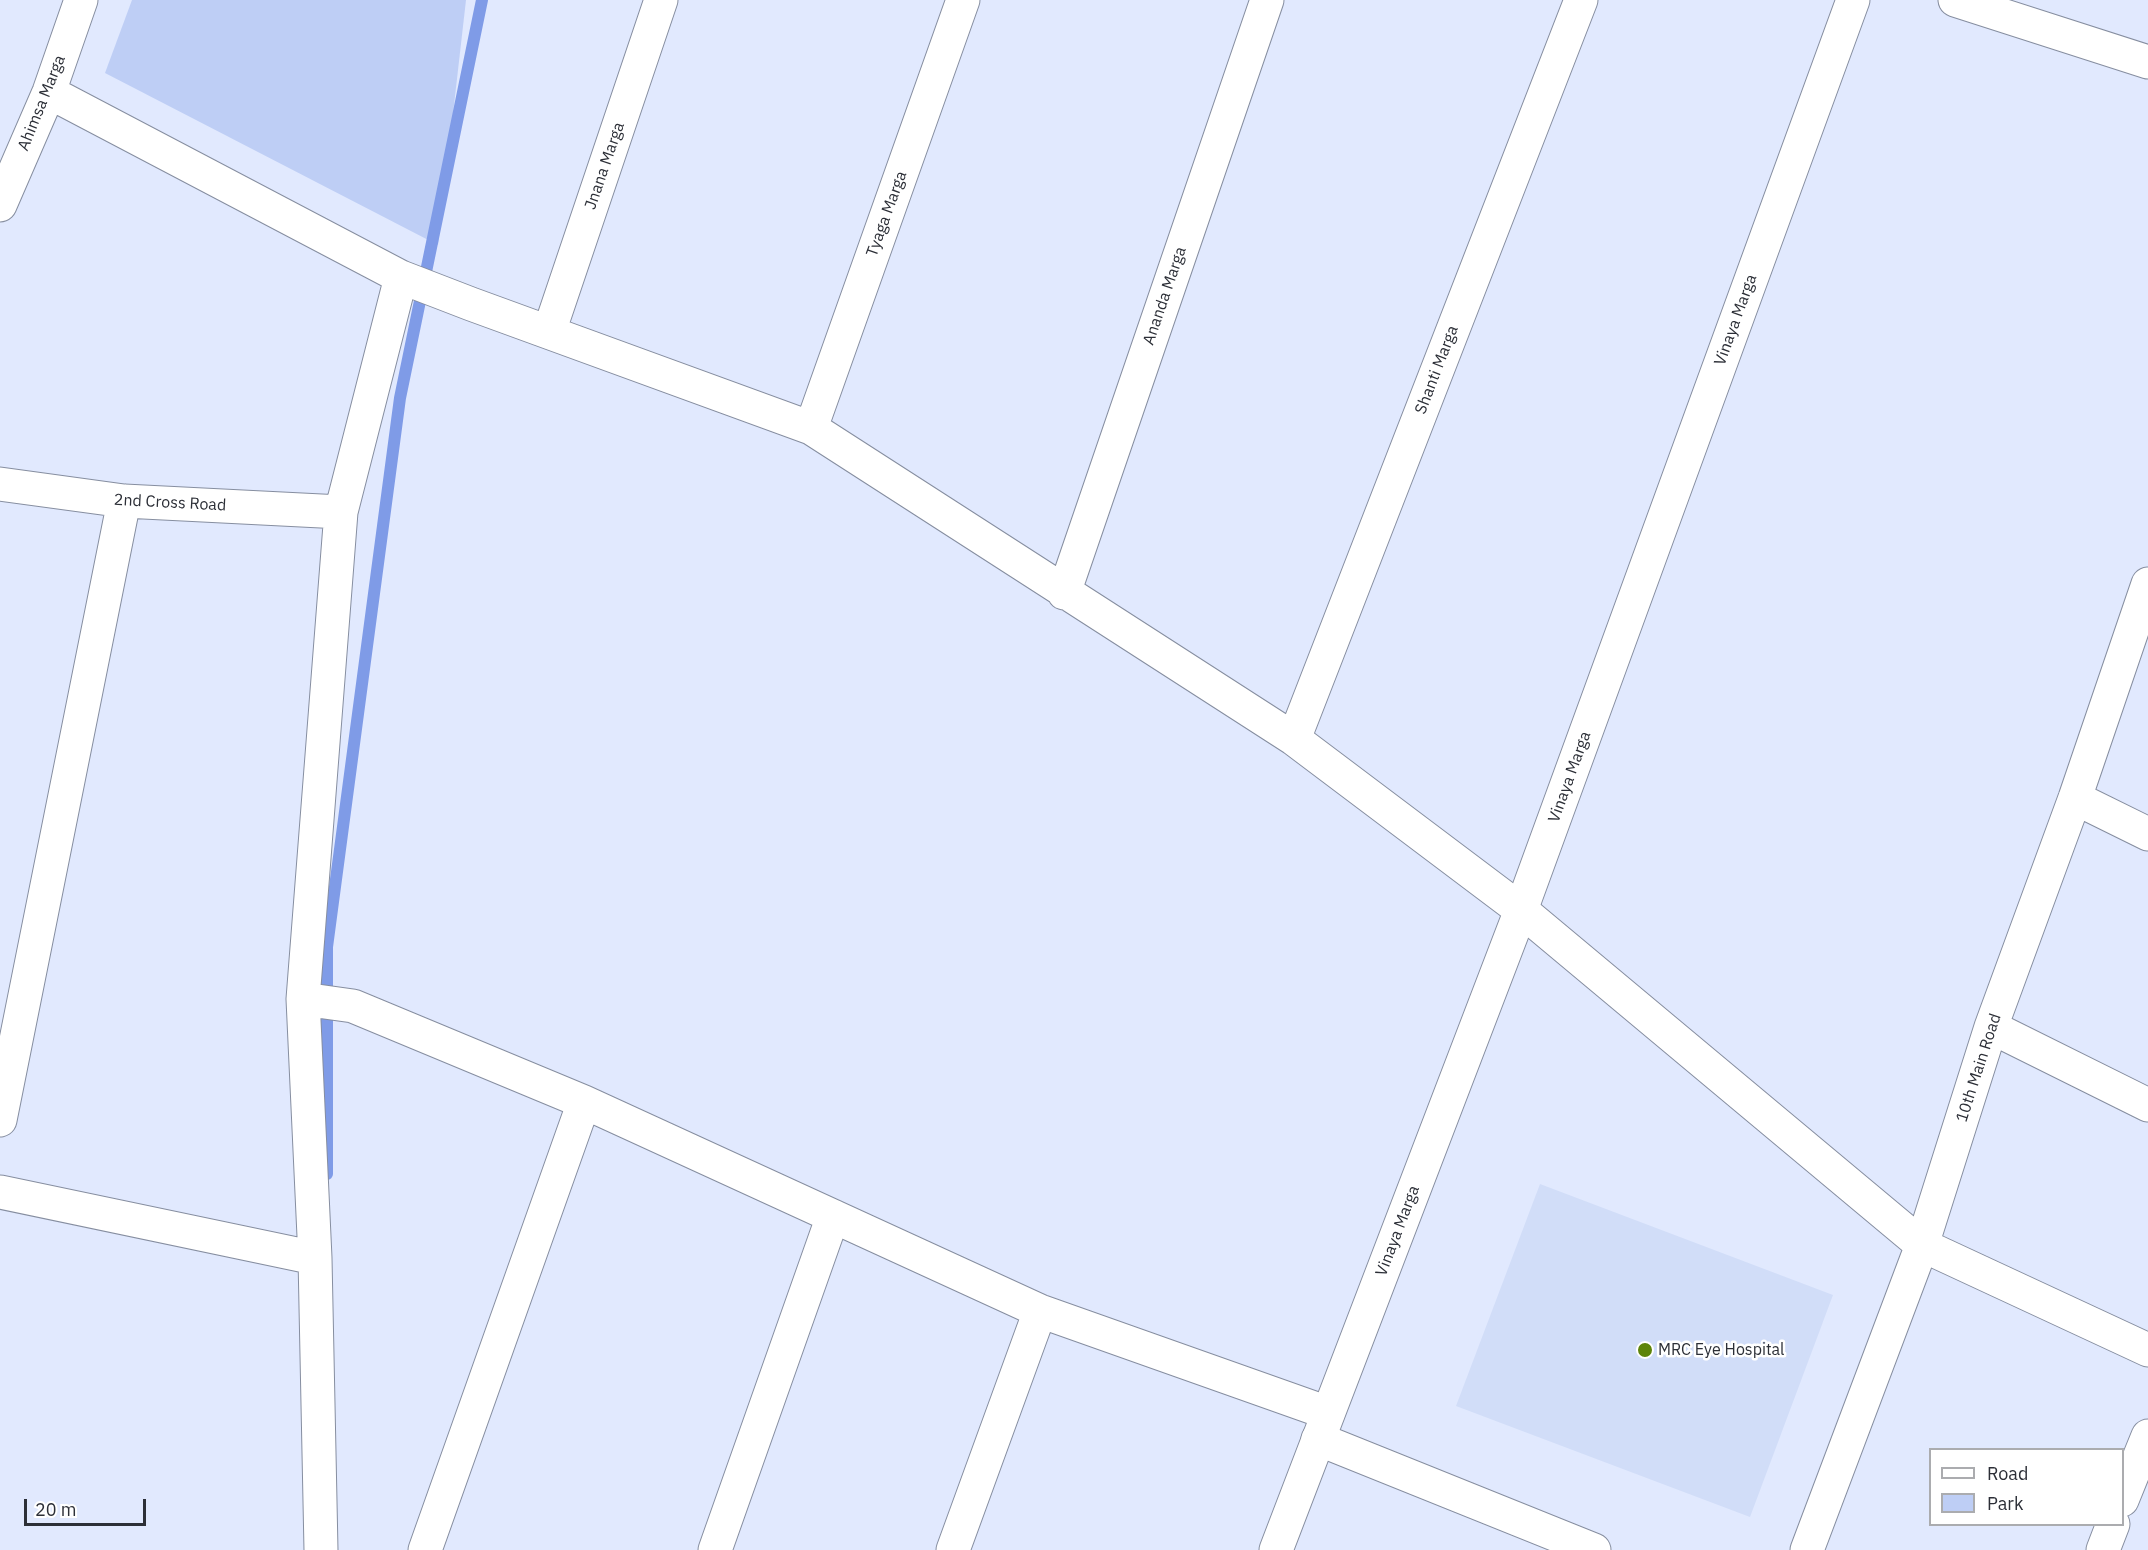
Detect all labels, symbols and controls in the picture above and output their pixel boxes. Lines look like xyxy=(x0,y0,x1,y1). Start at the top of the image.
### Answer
street label: Ahimsa Marga xyxy=(14,52,70,154)
street label: Jnana Marga xyxy=(581,120,629,212)
street label: Tyaga Marga xyxy=(863,169,911,259)
street label: Ananda Marga xyxy=(1139,244,1191,348)
street label: Vinaya Marga xyxy=(1711,272,1761,368)
street label: Shanti Marga xyxy=(1411,323,1463,417)
street label: 2nd Cross Road xyxy=(113,490,227,516)
street label: Vinaya Marga xyxy=(1545,729,1595,825)
street label: 10th Main Road xyxy=(1952,1011,2006,1125)
street label: Vinaya Marga xyxy=(1372,1183,1424,1279)
place label: MRC Eye Hospital xyxy=(1658,1340,1784,1360)
marker: MRC Eye Hospital xyxy=(1636,1341,1654,1359)
legend xyxy=(1929,1448,2124,1526)
text: Road xyxy=(1987,1462,2028,1485)
scale bar xyxy=(27,1487,148,1525)
text: Park xyxy=(1987,1492,2023,1515)
text: 20 m xyxy=(35,1498,77,1521)

